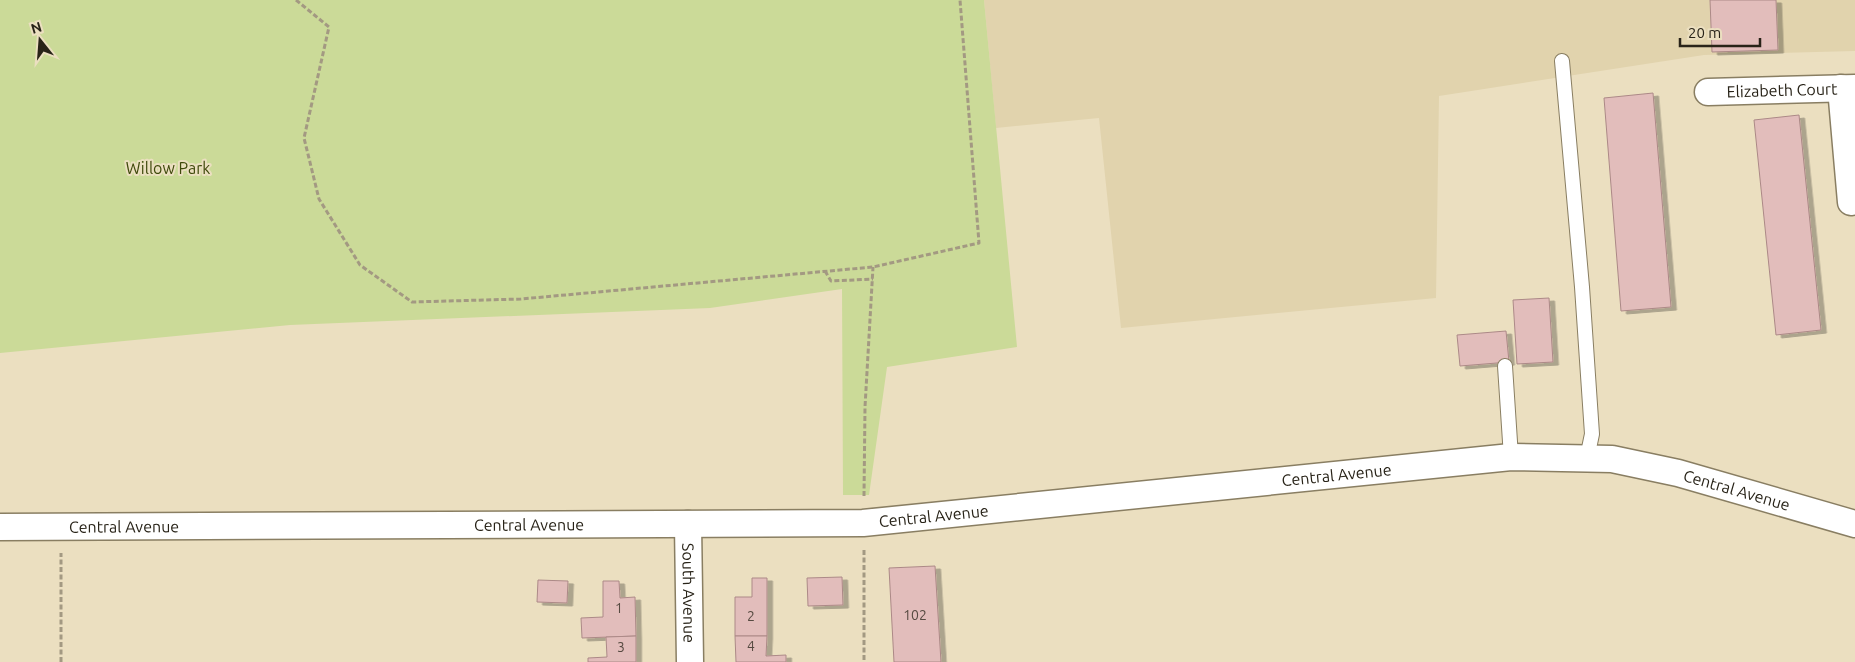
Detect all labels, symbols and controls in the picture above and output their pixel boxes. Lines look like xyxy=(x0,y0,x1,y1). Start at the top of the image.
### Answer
north arrow xyxy=(15,15,65,65)
scale bar xyxy=(1680,15,1760,47)
text: N xyxy=(29,18,44,37)
text: 20 m xyxy=(1688,24,1721,41)
street label: Elizabeth Court xyxy=(1726,79,1838,100)
park label: Willow Park xyxy=(126,159,210,177)
street label: Central Avenue xyxy=(1281,460,1392,489)
street label: Central Avenue xyxy=(1681,466,1792,514)
street label: Central Avenue xyxy=(878,501,989,530)
street label: Central Avenue xyxy=(474,515,584,534)
street label: Central Avenue xyxy=(69,517,179,536)
street label: South Avenue xyxy=(679,543,699,643)
house number: 1 xyxy=(615,600,623,616)
house number: 102 xyxy=(903,607,927,623)
house number: 2 xyxy=(747,608,755,624)
house number: 4 xyxy=(747,638,755,654)
house number: 3 xyxy=(617,639,625,655)

